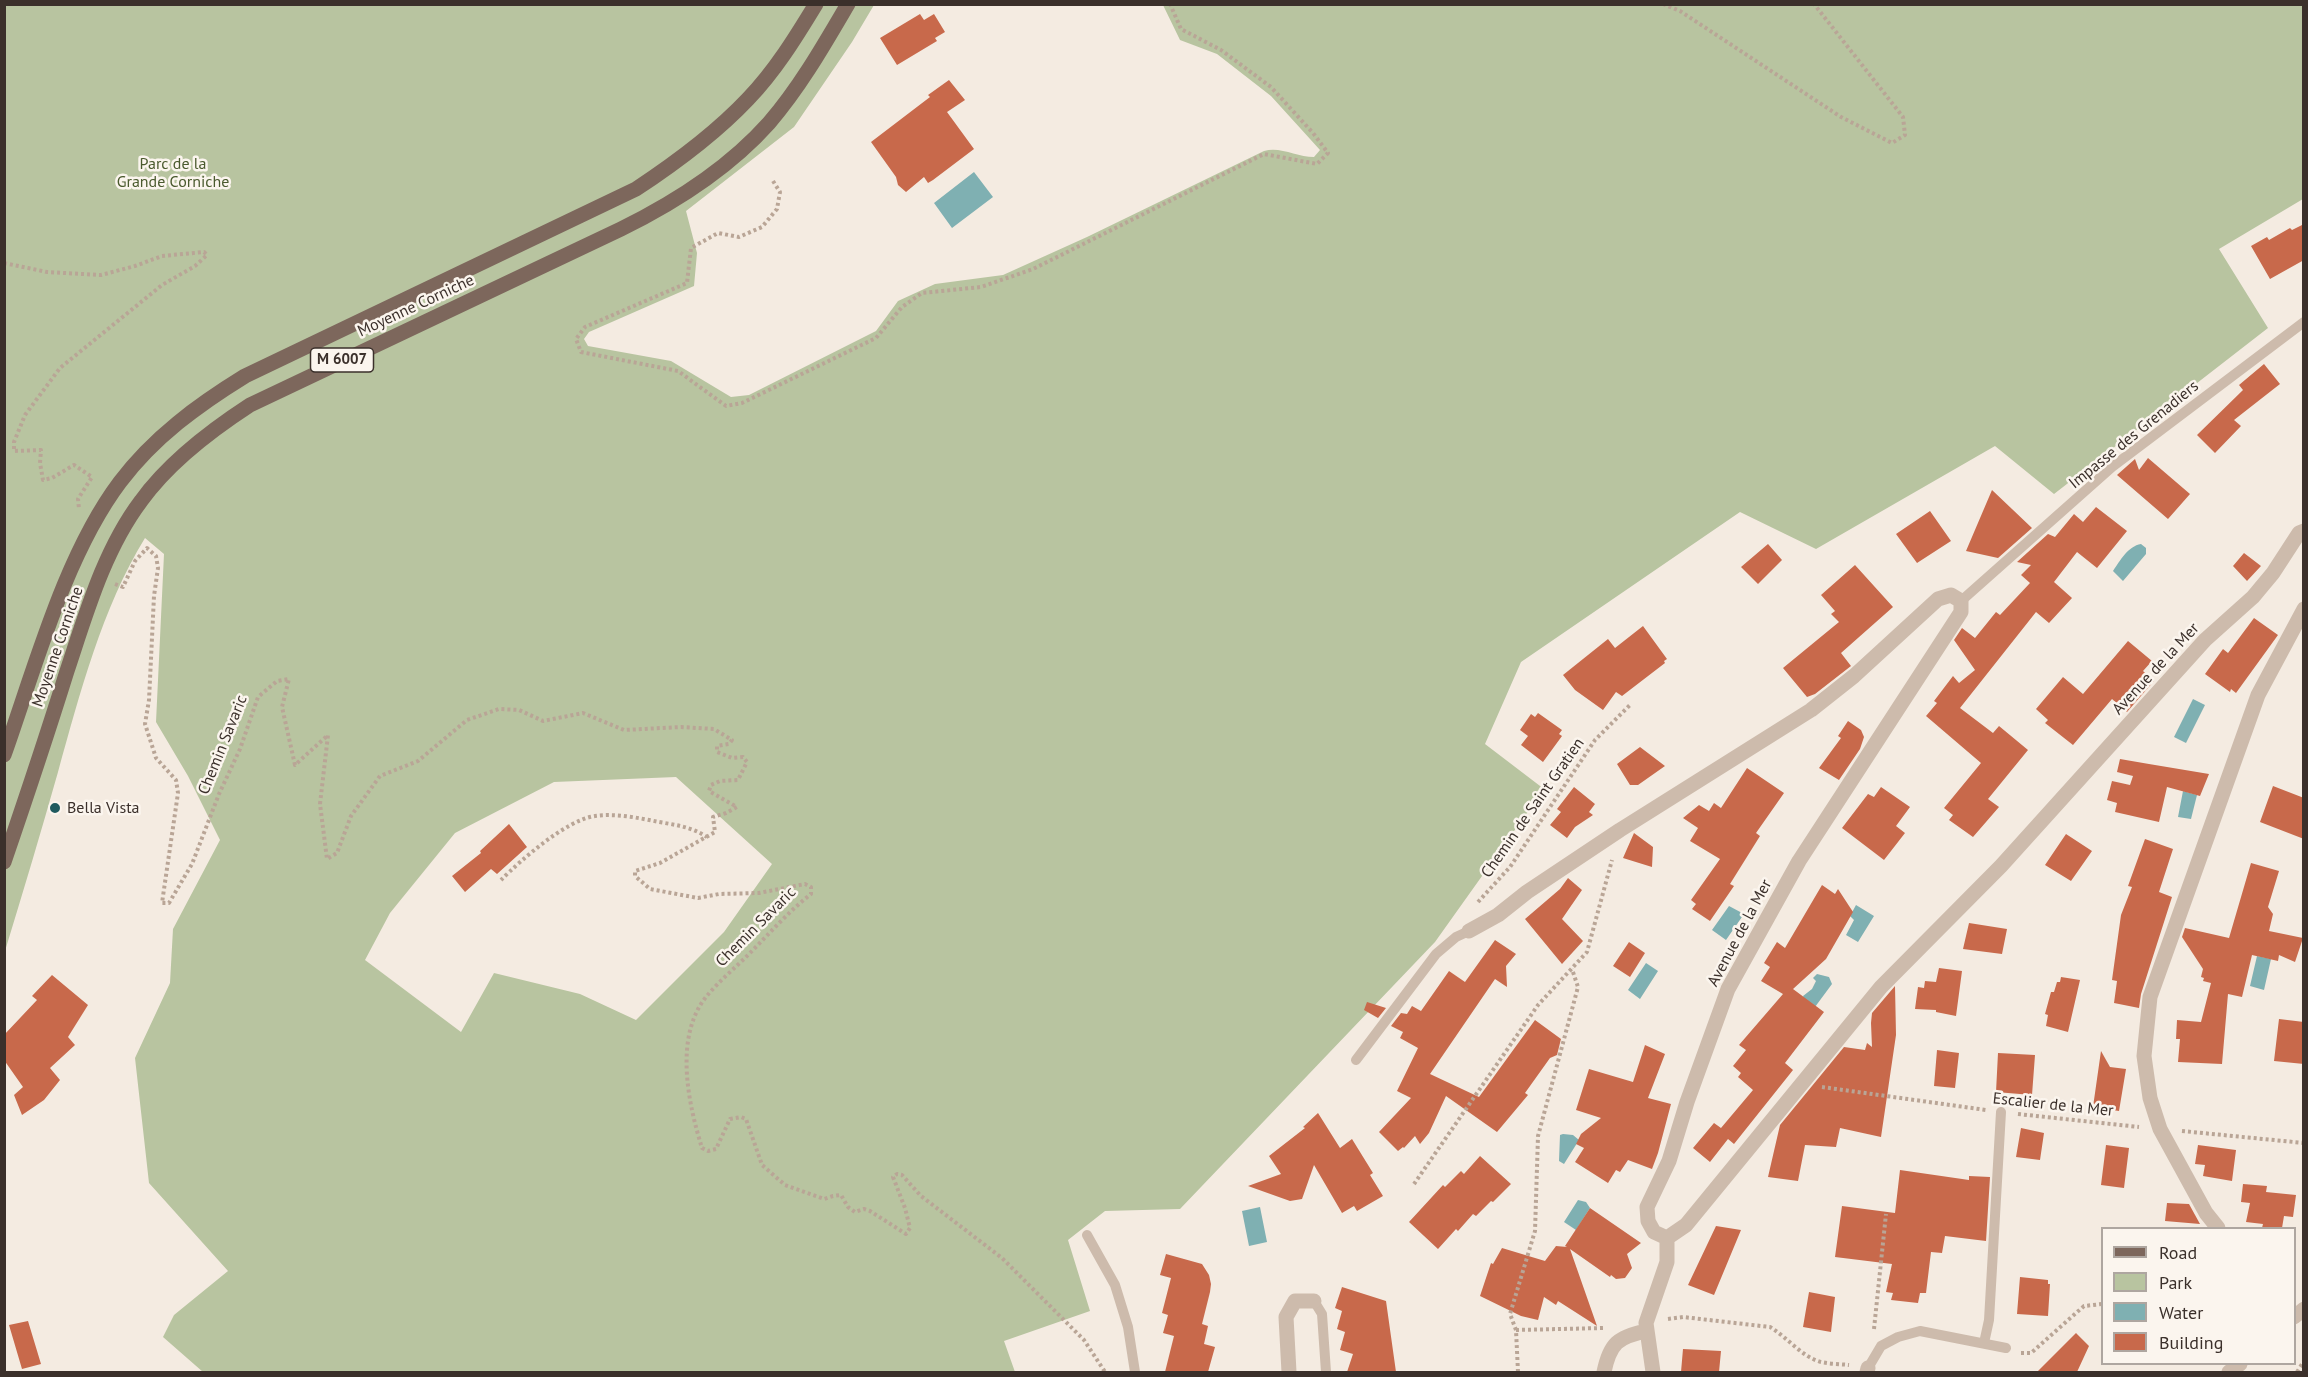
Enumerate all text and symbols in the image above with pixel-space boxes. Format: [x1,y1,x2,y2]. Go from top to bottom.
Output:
park label: Parc de la Grande Corniche [117,154,229,192]
street label: Moyenne Corniche [355,271,477,341]
road number: M 6007 [310,348,374,372]
street label: Impasse des Grenadiers [2065,377,2203,493]
street label: Moyenne Corniche [28,584,88,710]
street label: Avenue de la Mer [2109,619,2203,719]
street label: Chemin Savaric [194,693,252,797]
street label: Chemin de Saint Gratien [1477,734,1589,882]
place label: Bella Vista [67,798,139,818]
marker: Bella Vista [48,801,62,815]
street label: Avenue de la Mer [1704,876,1776,990]
street label: Chemin Savaric [712,883,800,971]
street label: Escalier de la Mer [1992,1089,2114,1121]
legend [2101,1227,2296,1365]
text: Road [2159,1241,2197,1264]
text: Park [2159,1271,2192,1294]
text: Water [2159,1301,2203,1324]
text: Building [2159,1331,2223,1354]

